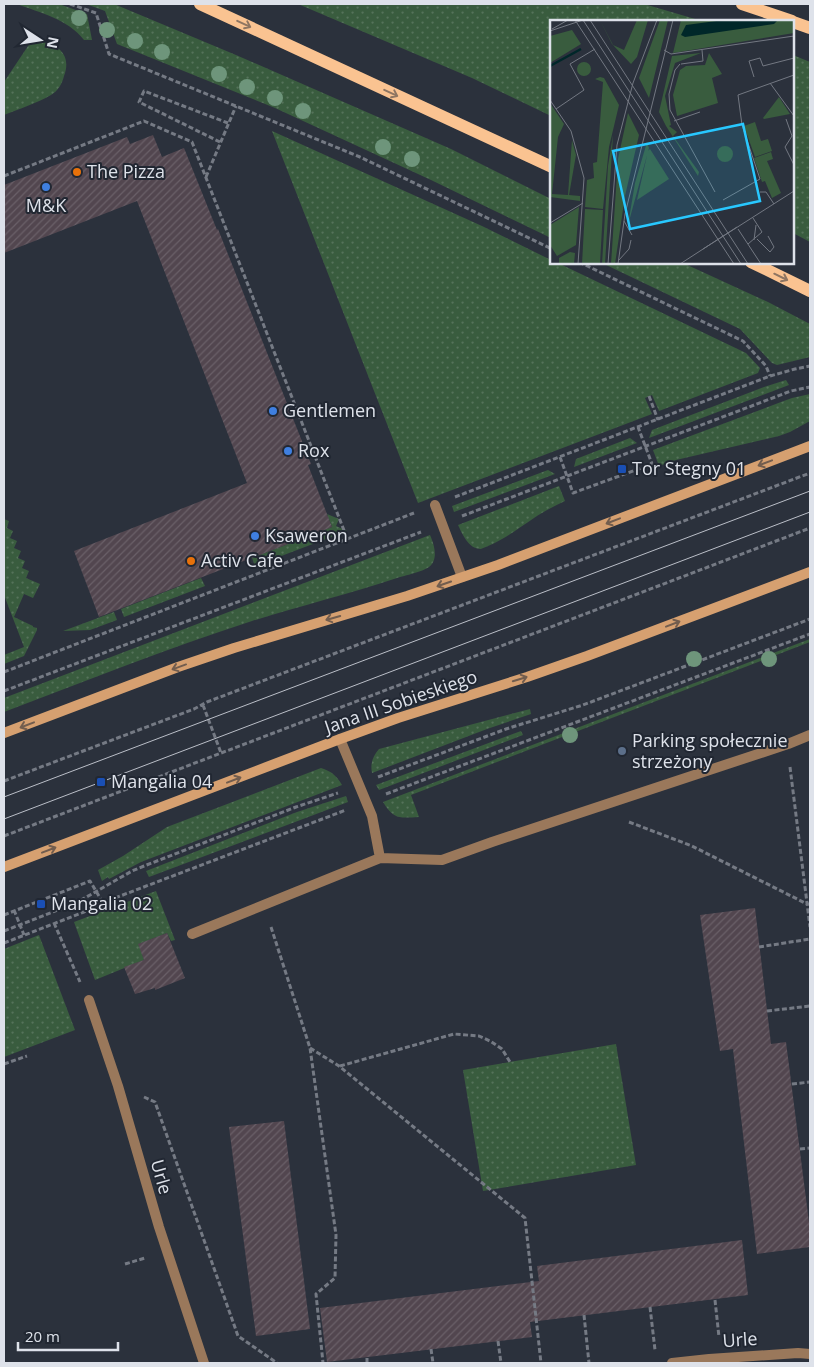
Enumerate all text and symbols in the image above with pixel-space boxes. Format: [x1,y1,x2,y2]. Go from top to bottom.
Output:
north arrow [15,15,65,65]
one-way arrow [236,20,251,30]
inset map [550,20,794,264]
text: N [43,35,64,50]
one-way arrow [383,88,398,98]
place label: The Pizza [87,159,165,183]
marker: The Pizza [71,166,83,178]
marker: M&K [40,181,52,193]
place label: M&K [26,193,67,217]
one-way arrow [773,272,788,282]
place label: Gentlemen [283,398,376,422]
marker: Gentlemen [267,405,279,417]
place label: Rox [298,438,330,462]
marker: Rox [282,445,294,457]
place label: Tor Stegny 01 [632,456,746,480]
one-way arrow [757,459,773,468]
marker: Tor Stegny 01 [616,463,628,475]
one-way arrow [606,517,621,526]
place label: Ksaweron [265,523,348,547]
marker: Ksaweron [249,530,261,542]
place label: Activ Cafe [201,548,283,572]
marker: Activ Cafe [185,555,197,567]
one-way arrow [436,579,452,589]
one-way arrow [326,613,342,623]
one-way arrow [665,619,680,628]
one-way arrow [171,663,187,672]
street label: Jana III Sobieskiego [319,664,480,739]
one-way arrow [512,674,527,683]
one-way arrow [19,721,35,730]
place label: Parking społecznie strzeżony [632,728,788,773]
marker: Parking społecznie strzeżony [616,745,628,757]
place label: Mangalia 04 [111,769,212,793]
one-way arrow [226,774,241,784]
marker: Mangalia 04 [95,776,107,788]
one-way arrow [41,845,56,854]
place label: Mangalia 02 [51,891,152,915]
marker: Mangalia 02 [35,898,47,910]
street label: Urle [146,1157,178,1197]
scale bar [18,1320,118,1352]
text: 20 m [25,1326,60,1346]
street label: Urle [722,1326,758,1352]

